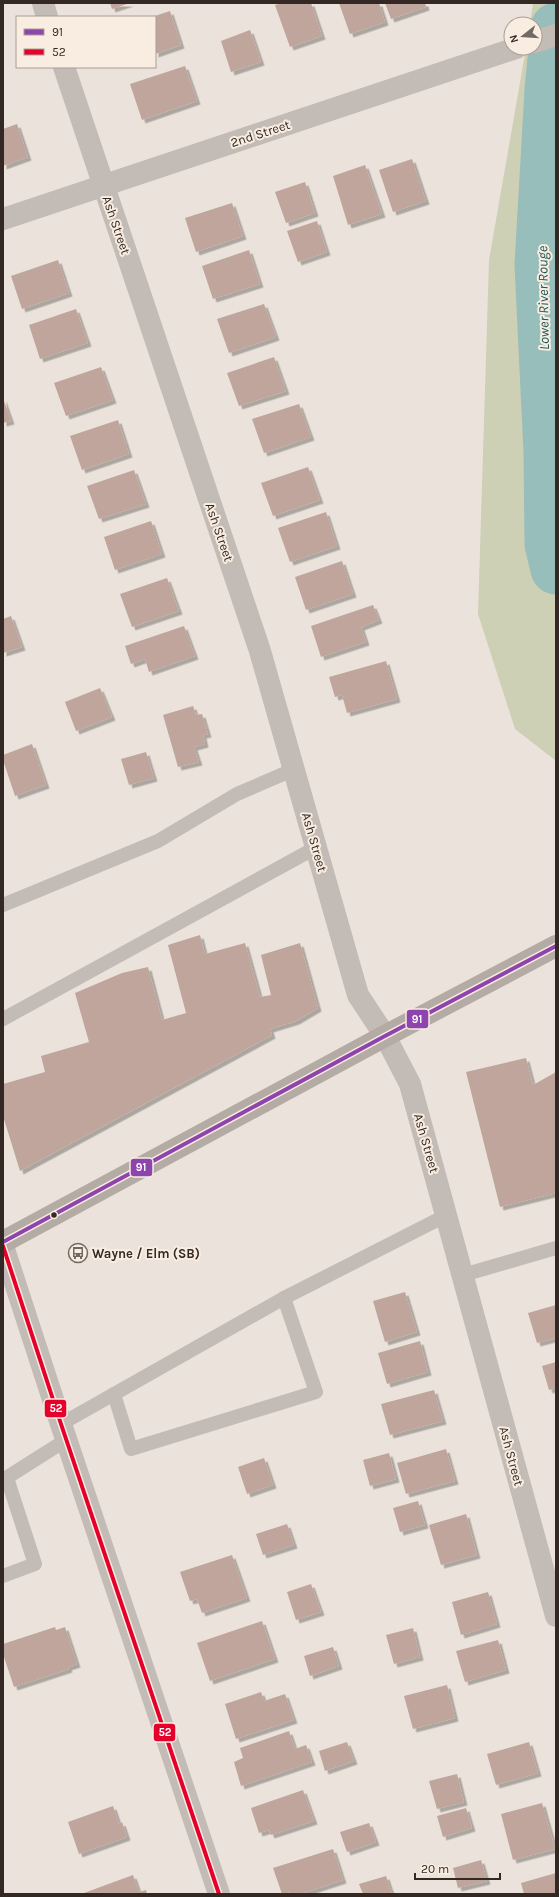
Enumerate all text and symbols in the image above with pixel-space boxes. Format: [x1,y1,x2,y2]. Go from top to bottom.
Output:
legend [16,16,156,68]
north arrow [503,16,543,56]
text: 91 [52,25,63,39]
text: N [507,33,521,44]
text: 52 [52,45,66,59]
street label: 2nd Street [228,117,292,150]
street label: Ash Street [100,194,134,257]
water label: Lower River Rouge [534,245,553,350]
street label: Ash Street [203,501,237,564]
street label: Ash Street [299,811,330,874]
line badge: 91 [406,1009,429,1029]
text: 91 [412,1013,422,1026]
street label: Ash Street [411,1112,442,1175]
line badge: 91 [130,1158,153,1177]
text: 91 [136,1161,146,1174]
unlabelled marker [49,1210,59,1220]
bus stop icon: Wayne / Elm (SB) [67,1242,89,1264]
place label: Wayne / Elm (SB) [92,1246,200,1261]
line badge: 52 [44,1399,67,1418]
text: 52 [49,1402,63,1415]
street label: Ash Street [496,1425,527,1488]
line badge: 52 [153,1723,176,1742]
text: 52 [158,1726,172,1739]
scale bar [415,1855,500,1881]
text: 20 m [421,1862,449,1876]

